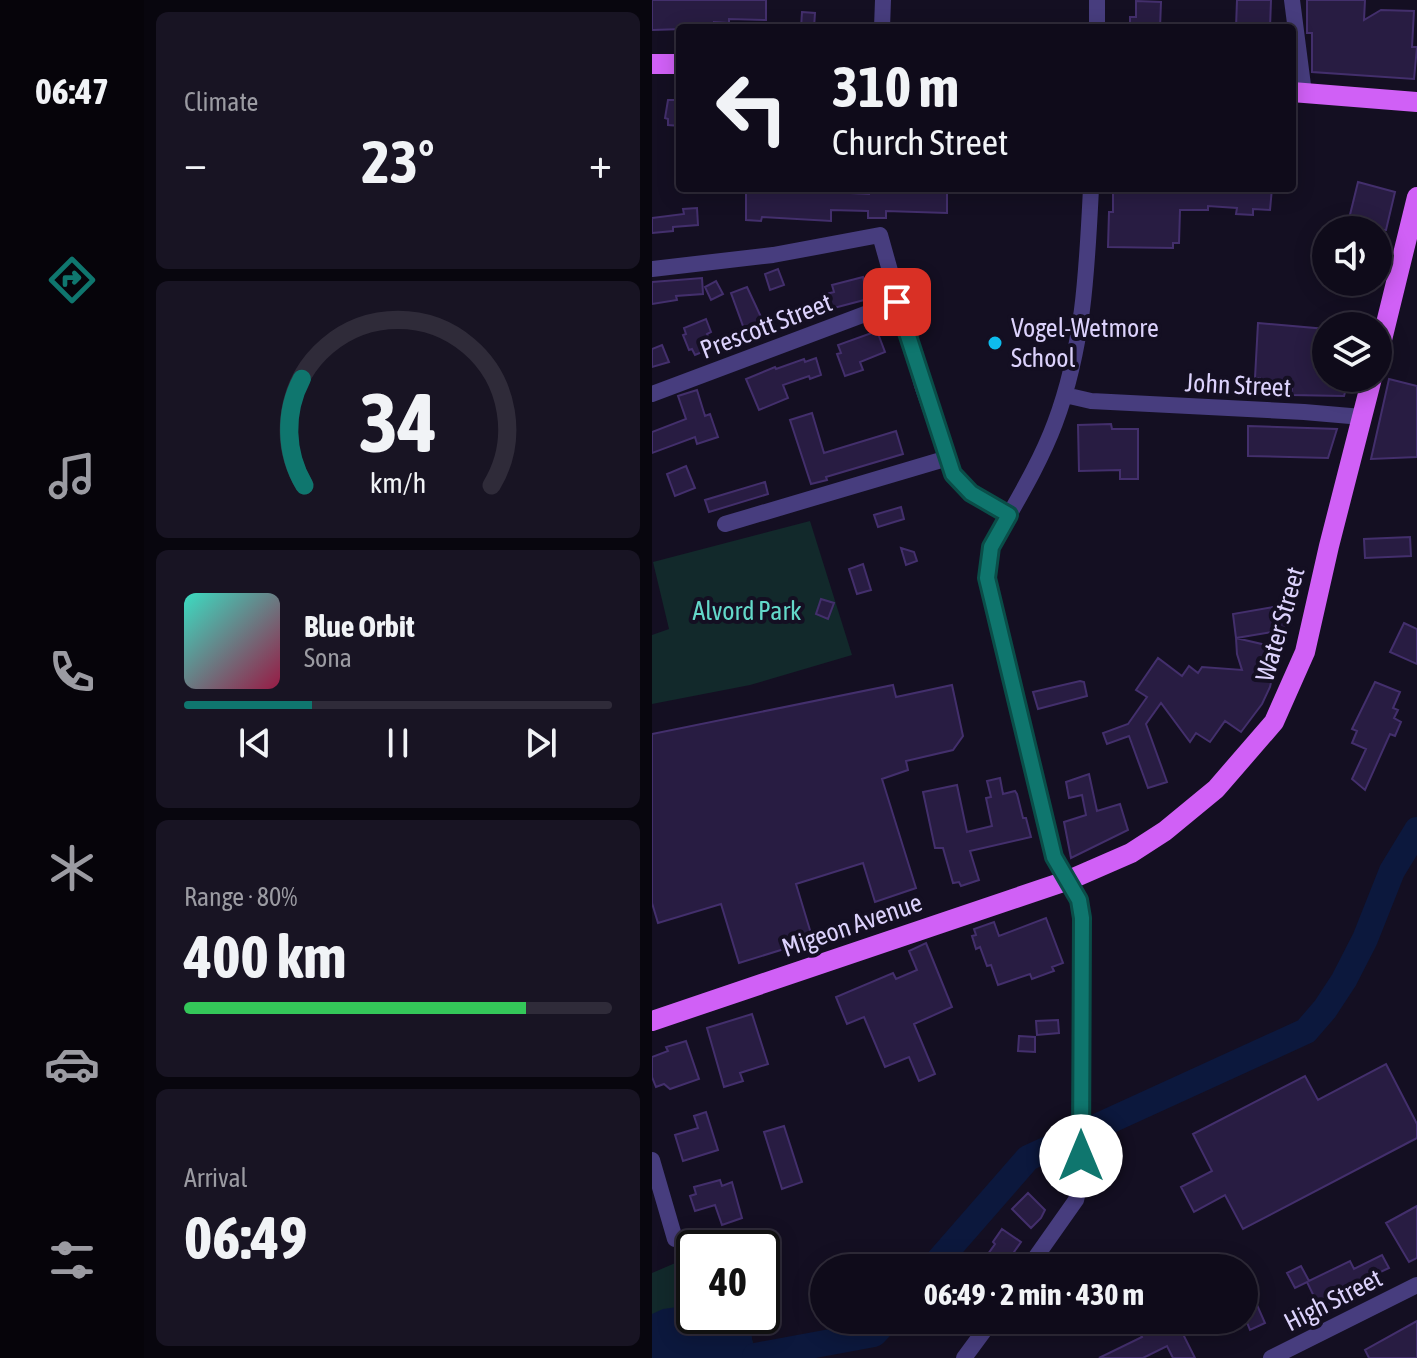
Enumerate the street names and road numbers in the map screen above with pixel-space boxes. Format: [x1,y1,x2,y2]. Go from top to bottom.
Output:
street label: Prescott Street [696,287,836,365]
street label: John Street [1184,367,1292,403]
street label: Water Street [1249,563,1311,685]
street label: Migeon Avenue [778,887,926,963]
street label: High Street [1279,1263,1387,1337]

